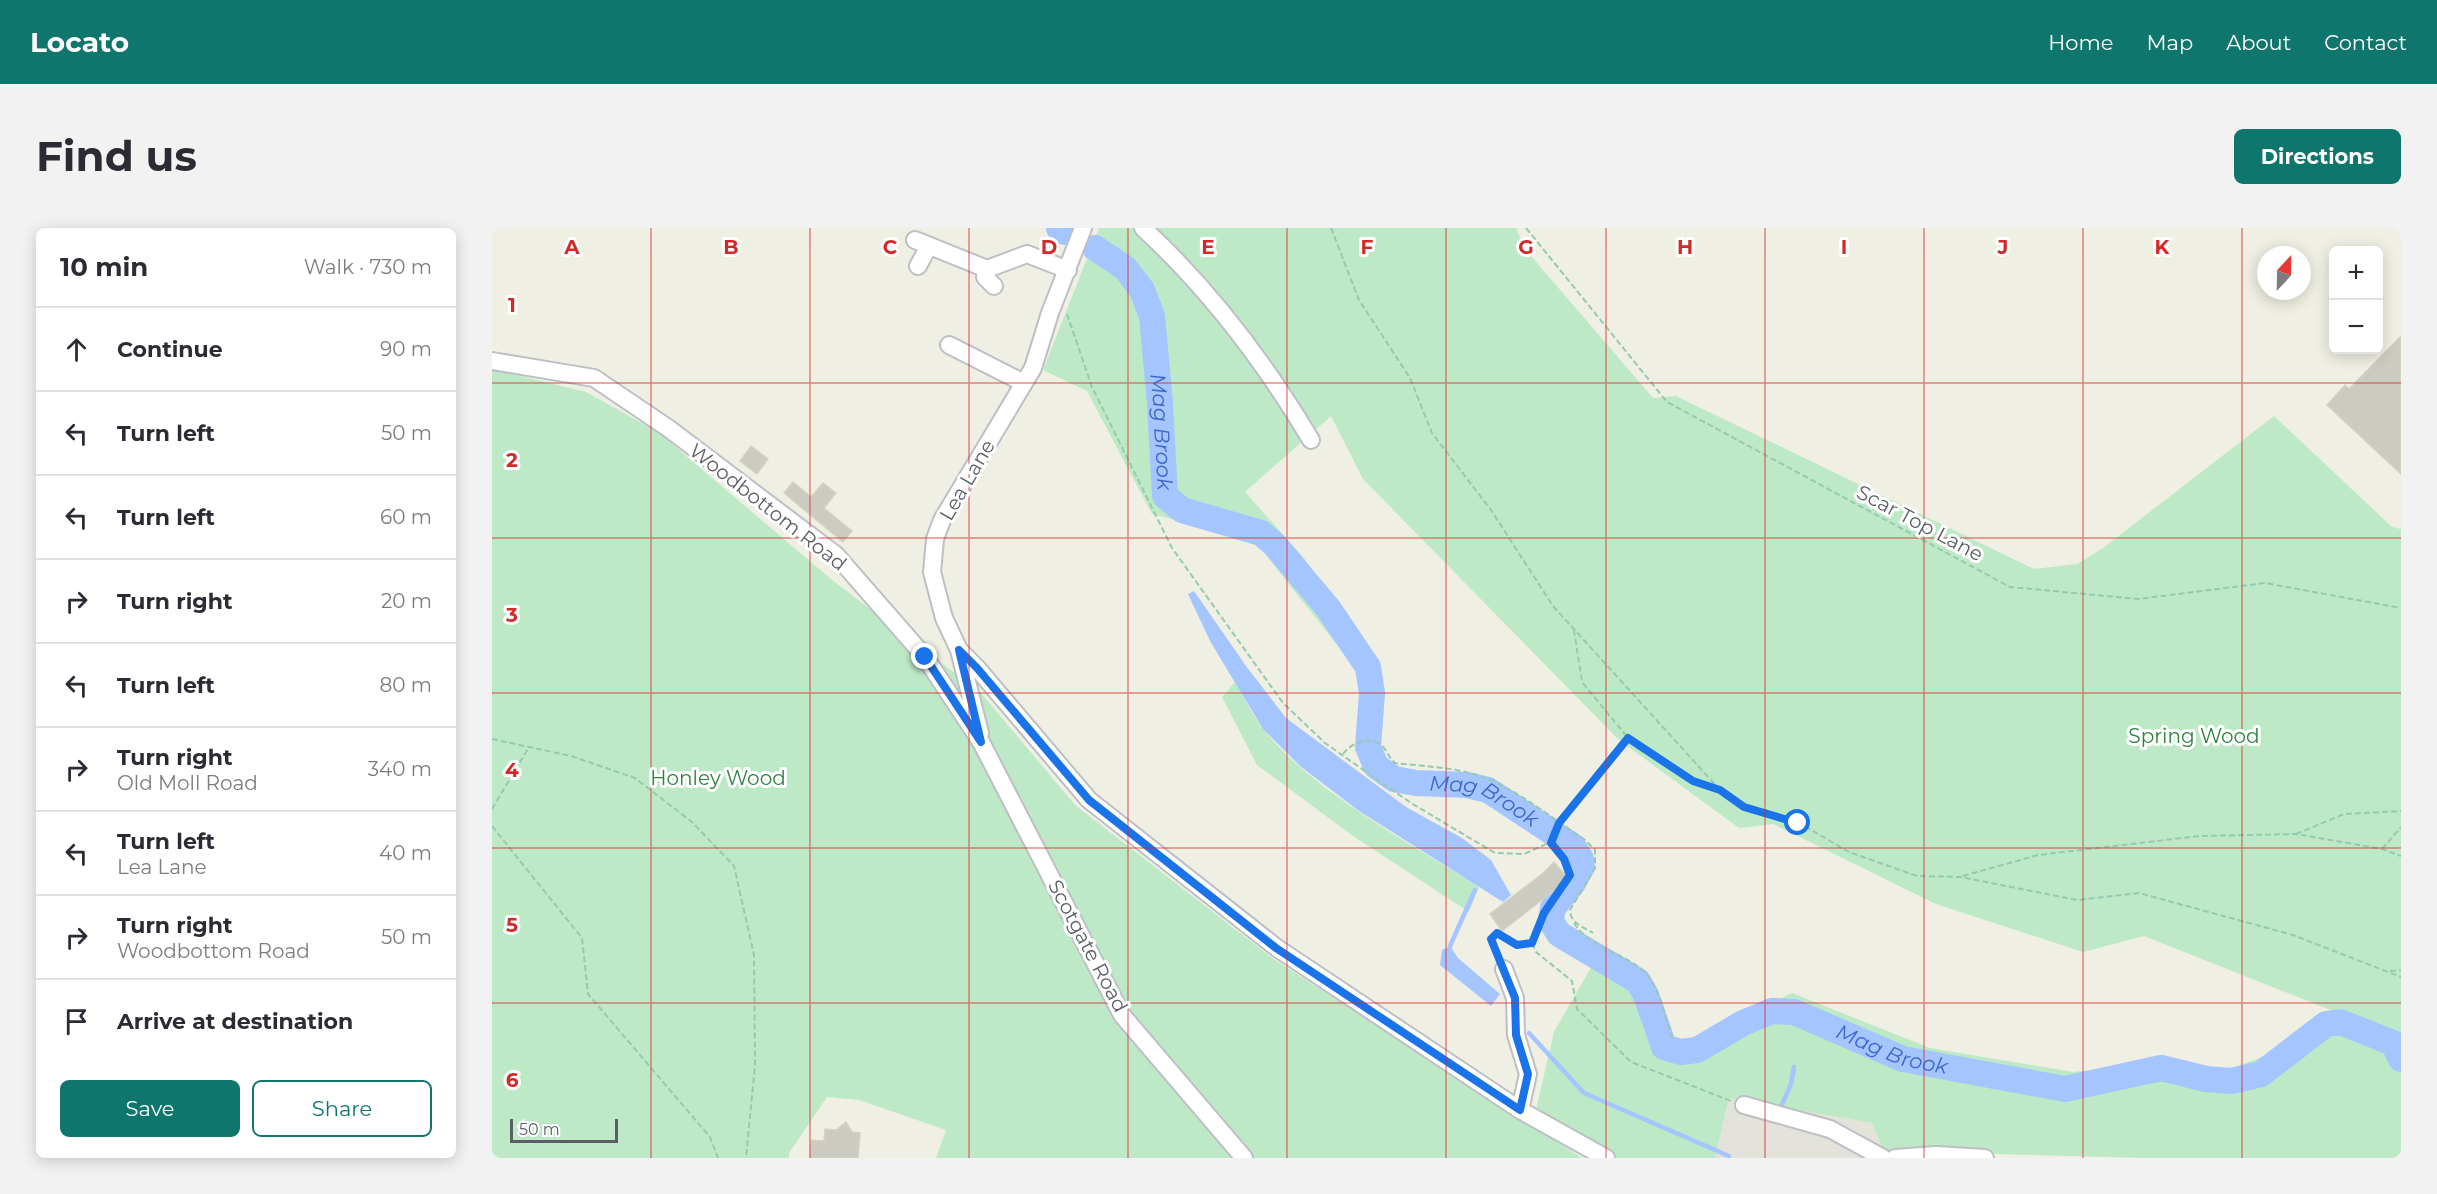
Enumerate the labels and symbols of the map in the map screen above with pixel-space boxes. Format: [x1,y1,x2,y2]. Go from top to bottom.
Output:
text: A [563,235,580,259]
text: B [723,235,739,259]
text: C [883,235,898,259]
text: D [1041,235,1057,259]
text: E [1201,235,1215,259]
text: F [1361,235,1374,259]
text: G [1518,235,1534,259]
text: H [1677,235,1693,259]
text: I [1841,235,1847,259]
text: J [1997,235,2008,259]
text: K [2155,235,2171,259]
north arrow [2257,246,2311,300]
text: 1 [508,293,516,317]
water label: Mag Brook [1145,372,1178,492]
street label: Lea Lane [934,435,1000,525]
street label: Woodbottom Road [685,438,851,576]
text: 2 [506,448,518,472]
street label: Scar Top Lane [1853,480,1987,566]
text: 3 [505,603,518,627]
route end [911,643,937,669]
park label: Spring Wood [2128,724,2260,748]
text: 4 [505,758,519,782]
park label: Honley Wood [650,766,786,790]
water label: Mag Brook [1429,771,1545,833]
route start [1784,809,1810,835]
street label: Scotgate Road [1043,876,1133,1016]
text: 5 [506,913,518,937]
water label: Mag Brook [1832,1019,1952,1079]
text: 6 [506,1068,519,1092]
scale bar [510,1116,618,1144]

